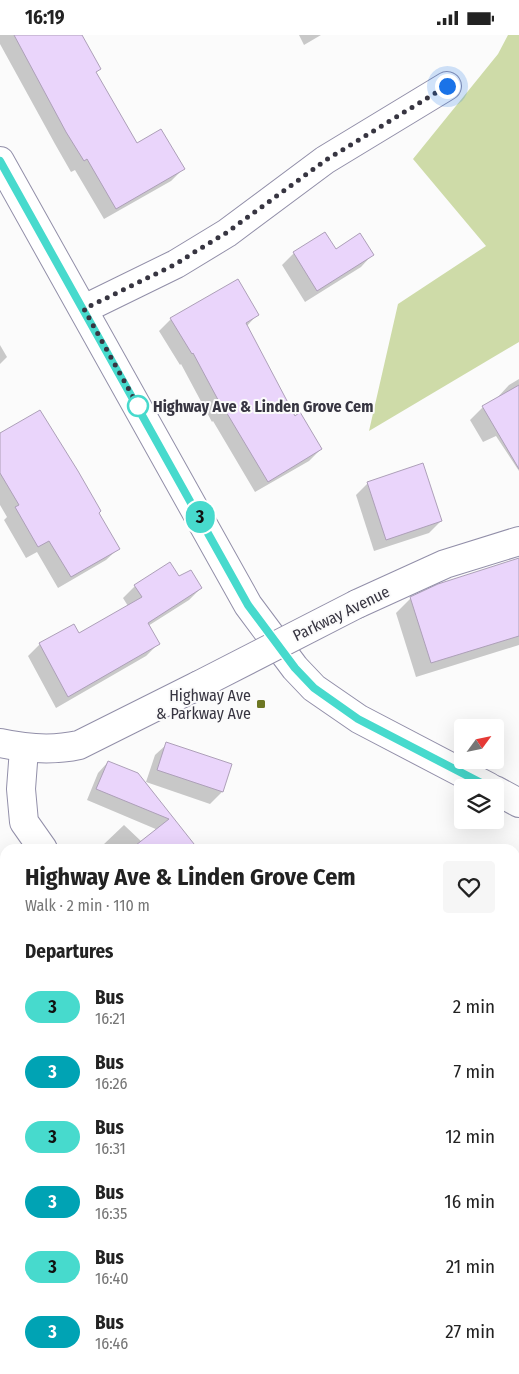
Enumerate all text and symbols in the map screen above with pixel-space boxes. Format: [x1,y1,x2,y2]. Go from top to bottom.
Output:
text: 16:19 [25,6,65,29]
your location [435,74,460,99]
marker: Highway Ave & Linden Grove Cem [127,395,149,417]
place label: Highway Ave & Linden Grove Cem [153,397,373,416]
line badge: 3 [184,501,216,533]
text: 3 [196,506,204,528]
street label: Parkway Avenue [290,582,393,645]
place label: Highway Ave & Parkway Ave [156,686,251,723]
marker: Highway Ave & Parkway Ave [255,698,267,710]
north arrow [454,719,504,769]
map controls [454,719,504,829]
button: layers [454,779,504,829]
button: heart [443,861,495,913]
text: Highway Ave & Linden Grove Cem [25,863,356,891]
text: Walk · 2 min · 110 m [25,896,150,915]
text: Departures [25,940,113,963]
text: Bus [95,986,124,1009]
text: 2 min [453,995,495,1018]
text: 3 [48,996,57,1018]
text: 16:21 [95,1009,126,1028]
text: Bus [95,1051,124,1074]
text: 7 min [453,1060,495,1083]
text: 3 [48,1061,57,1083]
text: 16:26 [95,1074,128,1093]
text: Bus [95,1116,124,1139]
text: 12 min [445,1125,495,1148]
text: 3 [48,1126,57,1148]
text: 16:31 [95,1139,126,1158]
text: Bus [95,1181,124,1204]
text: 16 min [444,1190,495,1213]
text: 3 [48,1191,57,1213]
text: 16:35 [95,1204,127,1223]
text: Bus [95,1246,124,1269]
text: 21 min [446,1255,495,1278]
text: 3 [48,1256,57,1278]
text: 16:40 [95,1269,129,1288]
text: Bus [95,1311,124,1334]
text: 27 min [445,1320,495,1343]
text: 3 [48,1321,57,1343]
text: 16:46 [95,1334,128,1353]

